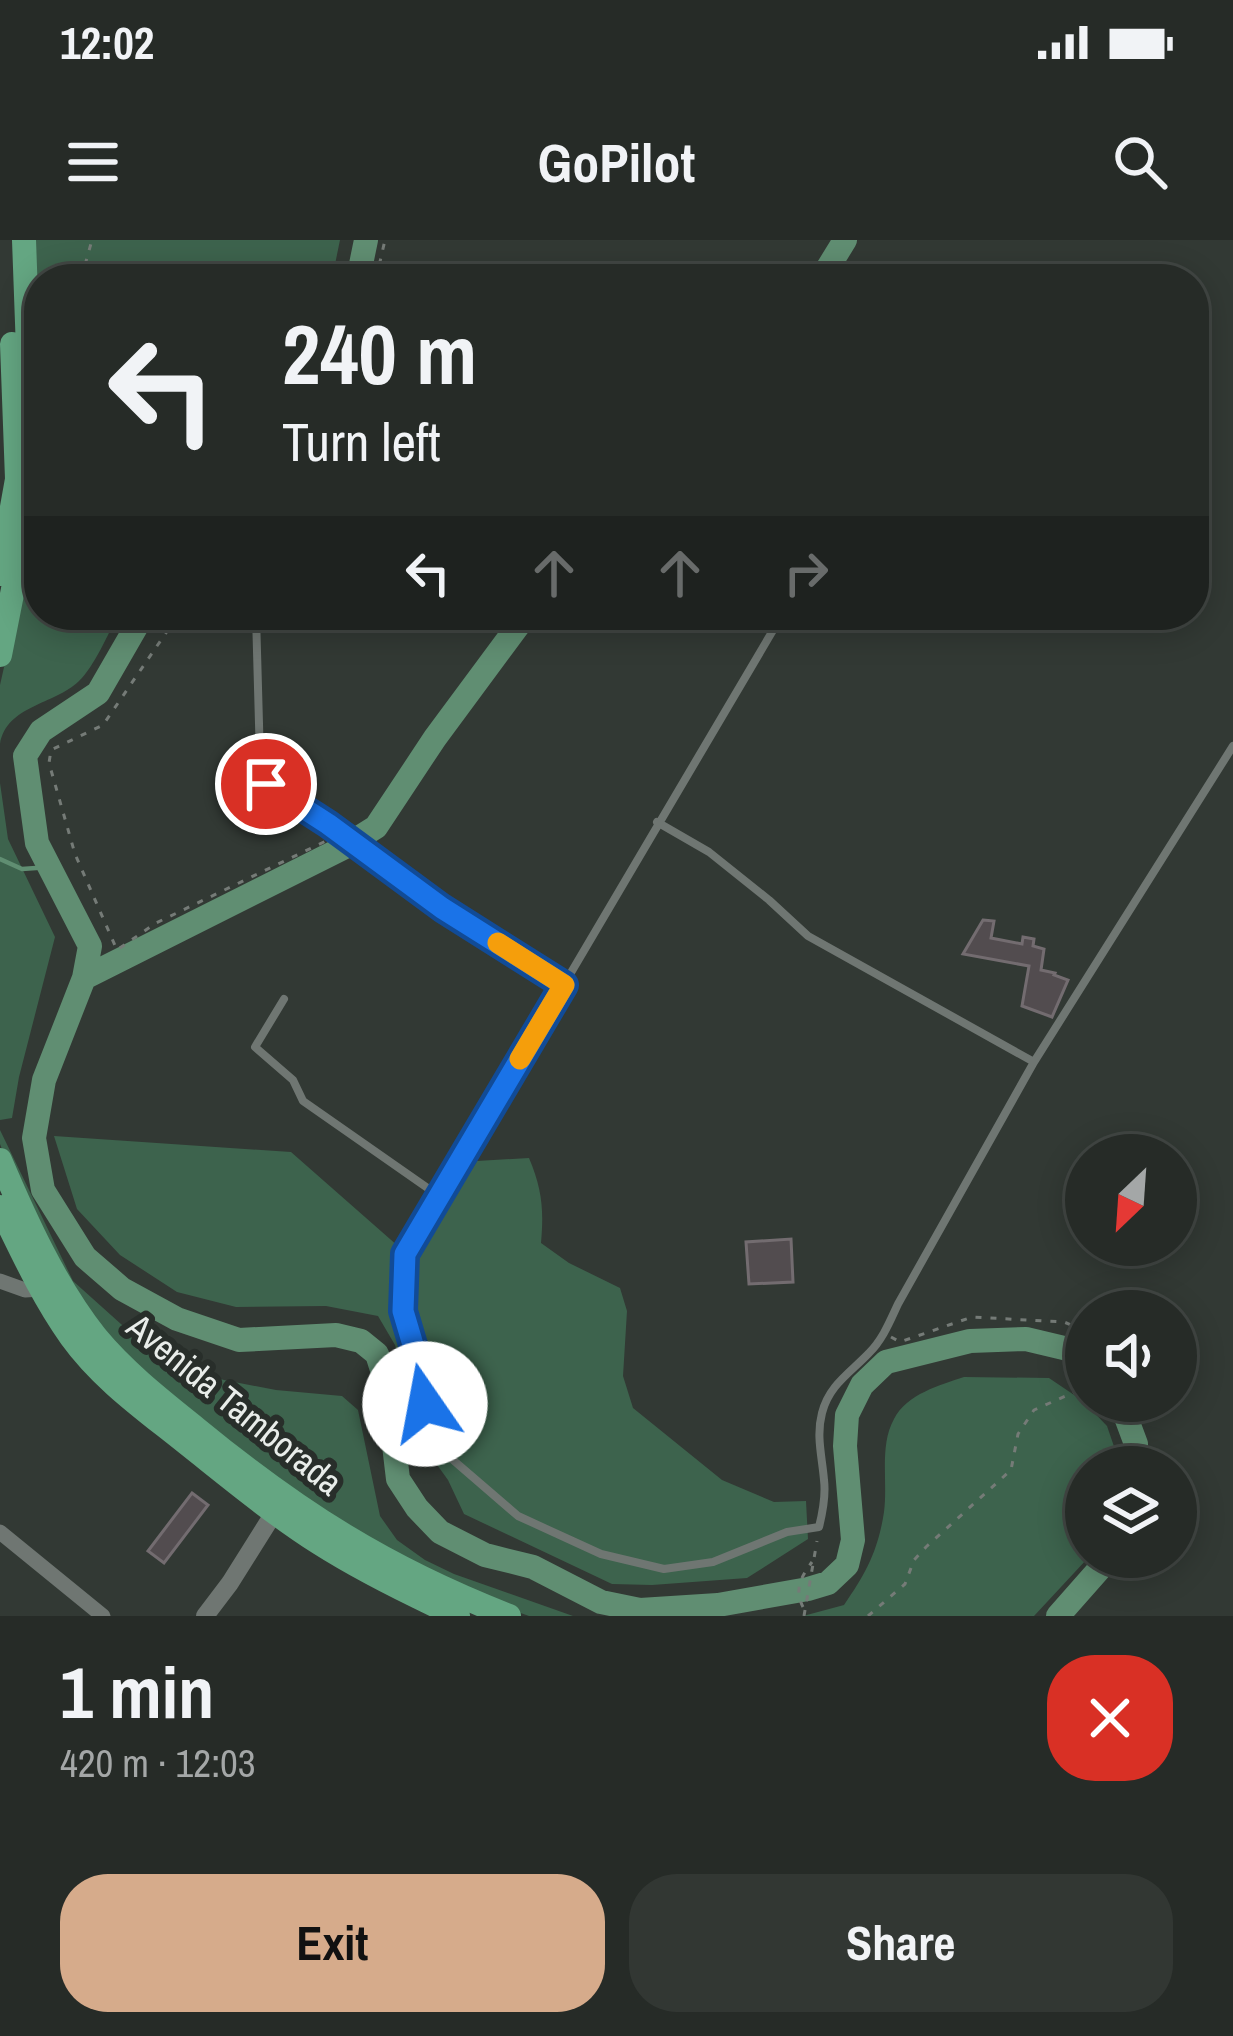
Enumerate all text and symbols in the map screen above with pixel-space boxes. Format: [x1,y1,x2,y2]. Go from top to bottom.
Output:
text: 12:02 [60,12,154,73]
text: GoPilot [538,126,695,199]
icon: menu [60,129,126,195]
icon: search [1107,129,1173,195]
text: 240 m [282,297,477,410]
icon: left [84,312,240,468]
text: Turn left [282,405,441,478]
icon: left [395,540,461,606]
icon: ahead [521,540,587,606]
icon: ahead [647,540,713,606]
icon: right [773,540,839,606]
pin [215,733,317,835]
icon: arrive [233,751,299,817]
north arrow [1065,1134,1197,1266]
map controls [1065,1134,1197,1578]
button: sound [1065,1290,1197,1422]
street label: Avenida Tamborada [117,1302,353,1506]
position arrow [362,1341,488,1467]
button: layers [1065,1446,1197,1578]
text: 1 min [60,1643,214,1740]
button: close [1047,1655,1173,1781]
text: 420 m · 12:03 [60,1737,256,1789]
button: Exit [60,1874,605,2012]
button: Share [629,1874,1173,2012]

